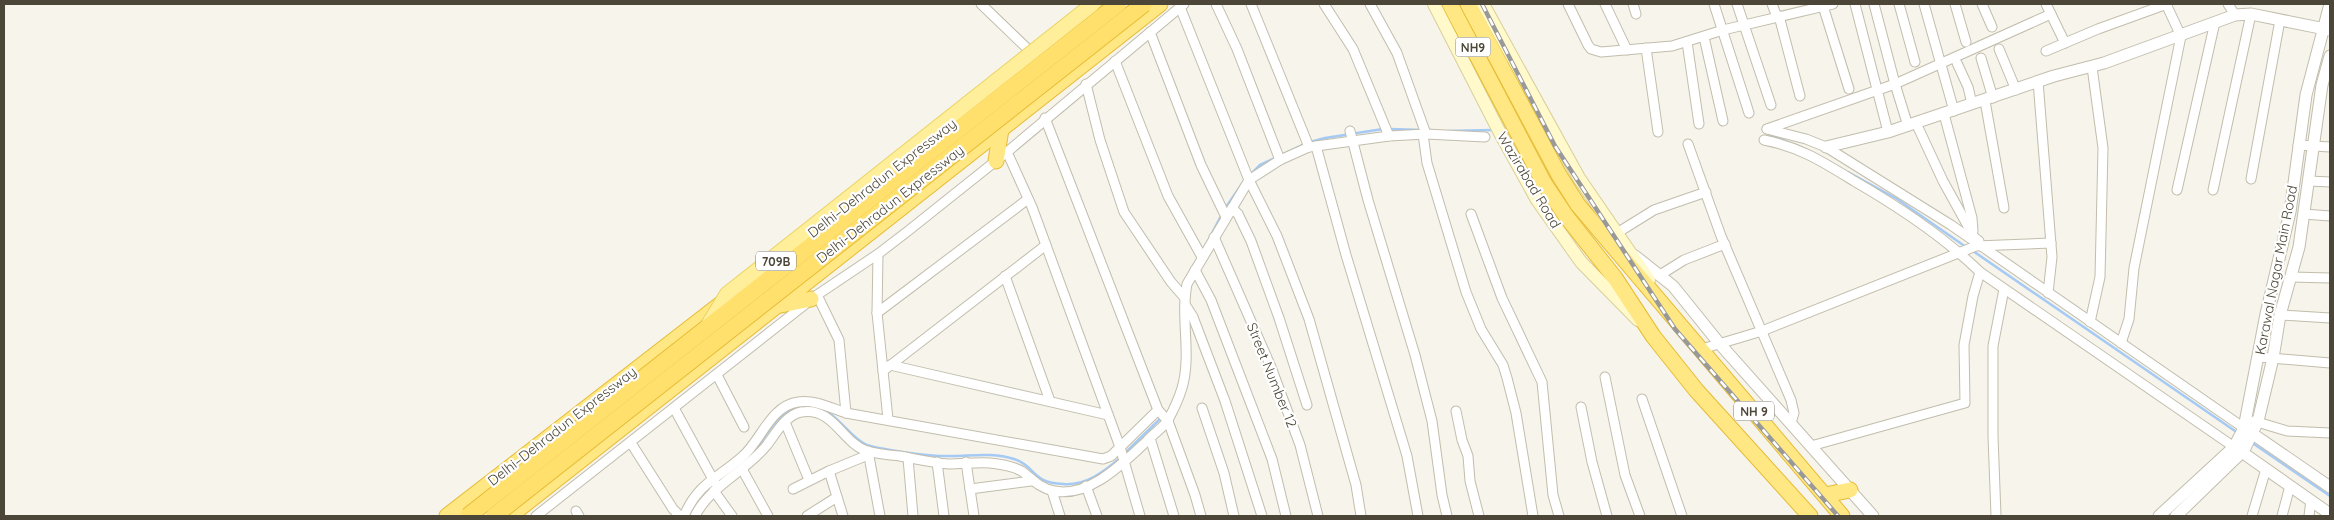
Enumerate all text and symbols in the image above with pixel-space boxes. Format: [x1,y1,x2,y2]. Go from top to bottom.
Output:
road number: NH9 [1456,38,1490,56]
street label: Delhi–Dehradun Expressway [804,114,960,242]
street label: Wazirabad Road [1493,129,1565,231]
street label: Delhi-Dehradun Expressway [813,141,967,267]
street label: Karawal Nagar Main Road [2251,184,2301,356]
road number: 709B [756,252,796,270]
street label: Street Number 12 [1243,320,1301,430]
street label: Delhi–Dehradun Expressway [484,362,640,490]
road number: NH 9 [1734,402,1774,421]

